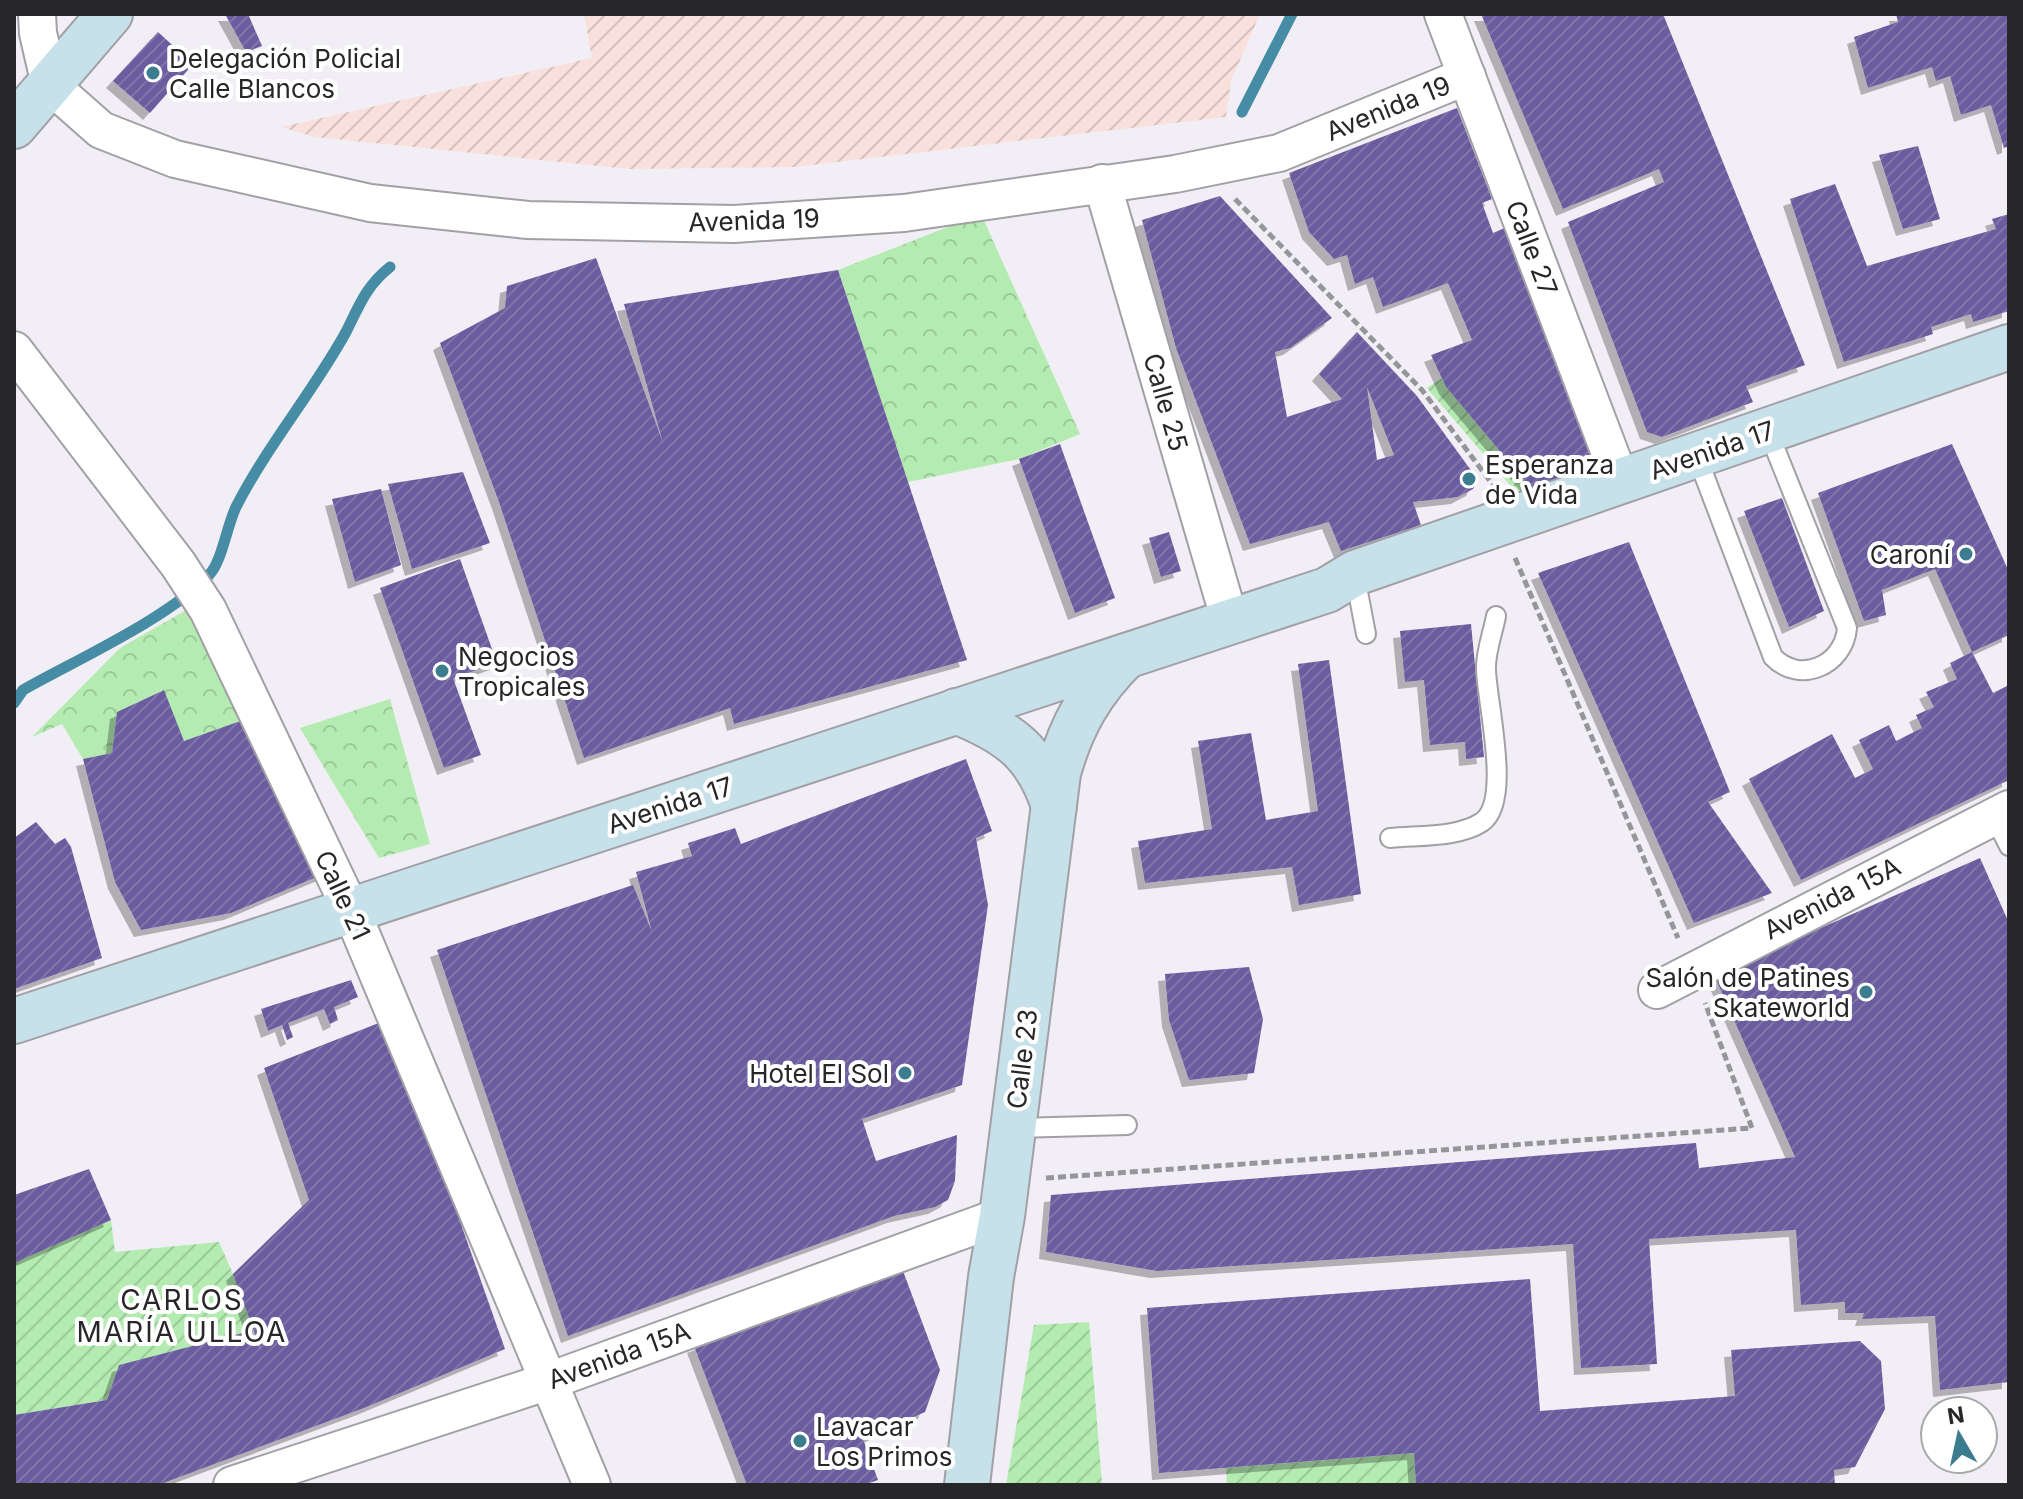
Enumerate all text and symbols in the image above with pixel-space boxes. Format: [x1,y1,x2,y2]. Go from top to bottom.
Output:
place label: Delegación Policial Calle Blancos [169,43,401,104]
marker: Delegación Policial Calle Blancos [144,64,162,82]
street label: Avenida 19 [1321,69,1455,147]
street label: Calle 27 [1500,196,1564,300]
street label: Avenida 19 [688,202,820,238]
street label: Calle 25 [1137,350,1195,454]
street label: Avenida 17 [1645,414,1779,486]
place label: Esperanza de Vida [1485,449,1614,510]
marker: Esperanza de Vida [1460,470,1478,488]
place label: Caroní [1870,539,1951,570]
marker: Caroní [1957,545,1975,563]
place label: Negocios Tropicales [458,641,585,702]
marker: Negocios Tropicales [433,662,451,680]
street label: Avenida 17 [603,770,737,840]
street label: Calle 21 [309,845,377,945]
street label: Avenida 15A [1758,850,1906,946]
place label: Salón de Patines Skateworld [1646,962,1850,1023]
marker: Salón de Patines Skateworld [1857,983,1875,1001]
street label: Calle 23 [1000,1007,1044,1111]
place label: Hotel El Sol [749,1058,889,1089]
marker: Hotel El Sol [896,1064,914,1082]
district label: CARLOS MARÍA ULLOA [77,1283,287,1349]
street label: Avenida 15A [544,1315,694,1395]
north arrow [1919,1395,1999,1475]
text: N [1946,1401,1966,1429]
place label: Lavacar Los Primos [816,1411,953,1472]
marker: Lavacar Los Primos [791,1432,809,1450]

